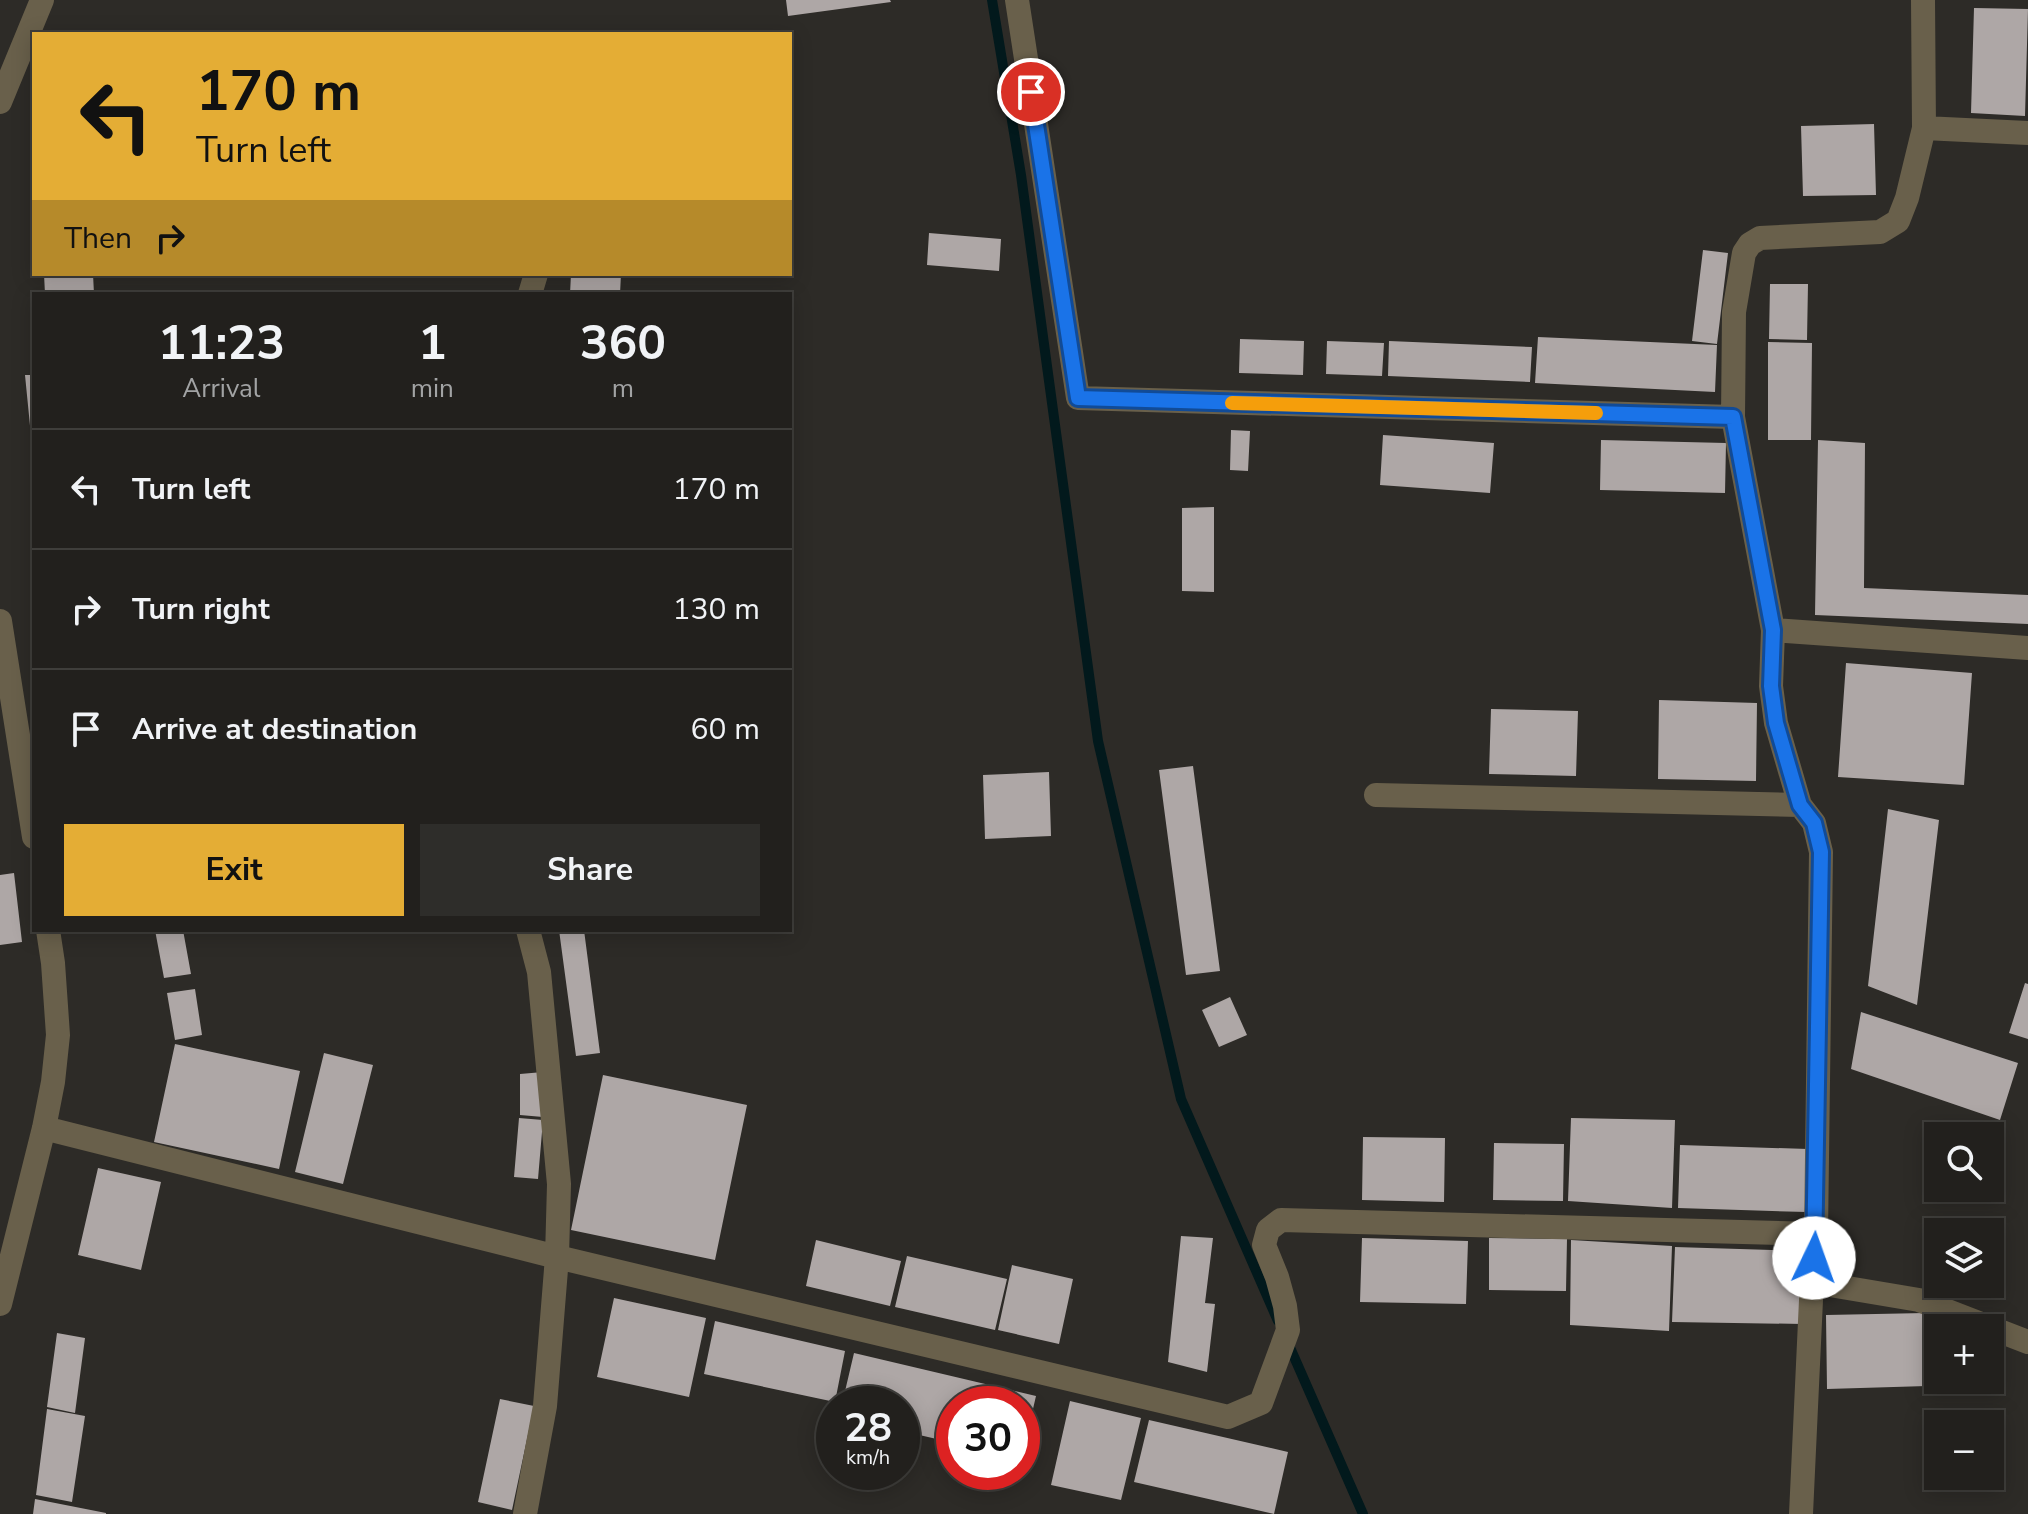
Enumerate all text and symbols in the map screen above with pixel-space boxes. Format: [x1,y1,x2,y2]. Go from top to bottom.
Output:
text: 170 m [196,53,361,130]
pin [997,58,1065,126]
icon: left [64,64,168,168]
icon: arrive [1009,70,1053,114]
text: Turn left [196,126,331,175]
icon: right [148,216,192,260]
text: Then [64,218,132,259]
text: 11:23 [158,310,285,376]
text: 1 [418,310,447,376]
text: 360 [580,310,666,376]
text: Arrival [182,371,261,406]
text: min [411,371,454,406]
text: m [612,371,634,406]
icon: left [64,467,108,511]
text: Turn left [132,469,250,510]
text: 170 m [673,469,760,510]
icon: right [64,587,108,631]
text: Turn right [132,589,270,630]
text: 130 m [673,589,760,630]
icon: arrive [64,707,108,751]
text: Arrive at destination [132,709,417,750]
text: 60 m [691,709,760,750]
button: Exit [64,824,404,916]
button: Share [420,824,760,916]
map controls [1924,1122,2004,1490]
button: search [1924,1122,2004,1202]
position arrow [1772,1216,1856,1300]
button: layers [1924,1218,2004,1298]
button: + [1924,1314,2004,1394]
speed limit sign: 30 [936,1386,1040,1490]
text: 28 [844,1401,892,1455]
button: − [1924,1410,2004,1490]
text: km/h [846,1444,890,1471]

